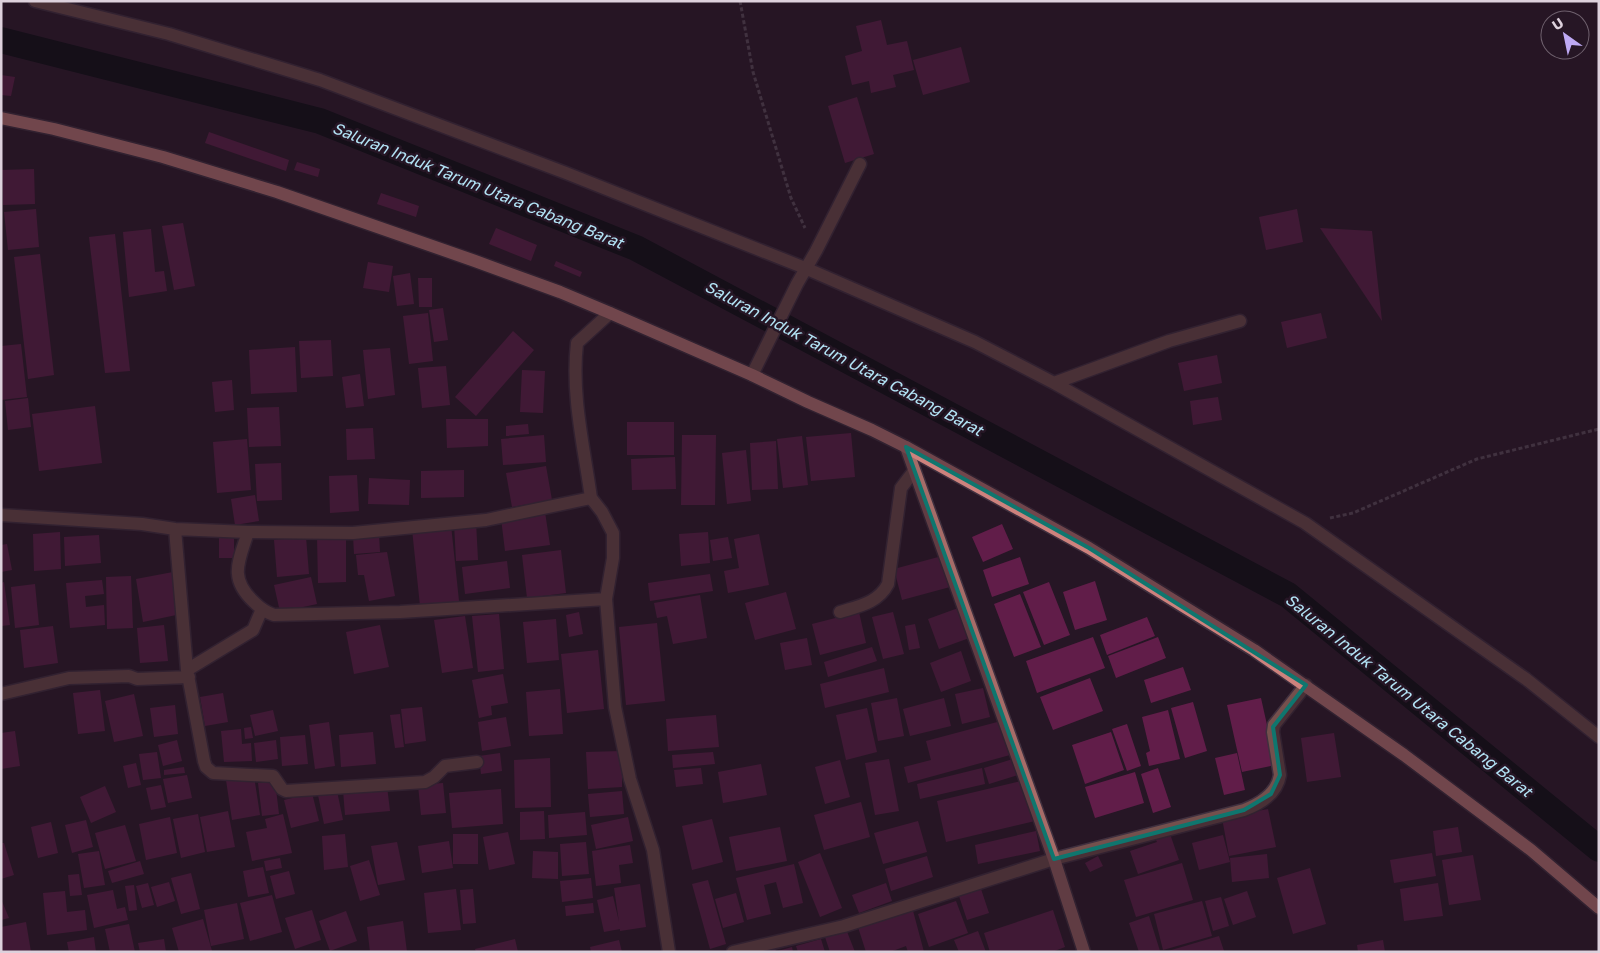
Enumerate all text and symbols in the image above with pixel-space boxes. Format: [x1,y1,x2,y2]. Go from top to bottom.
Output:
north arrow [1540,10,1590,60]
text: U [1549,14,1567,34]
water label: Saluran Induk Tarum Utara Cabang Barat [330,117,628,253]
water label: Saluran Induk Tarum Utara Cabang Barat [702,276,988,441]
water label: Saluran Induk Tarum Utara Cabang Barat [1282,589,1538,802]

